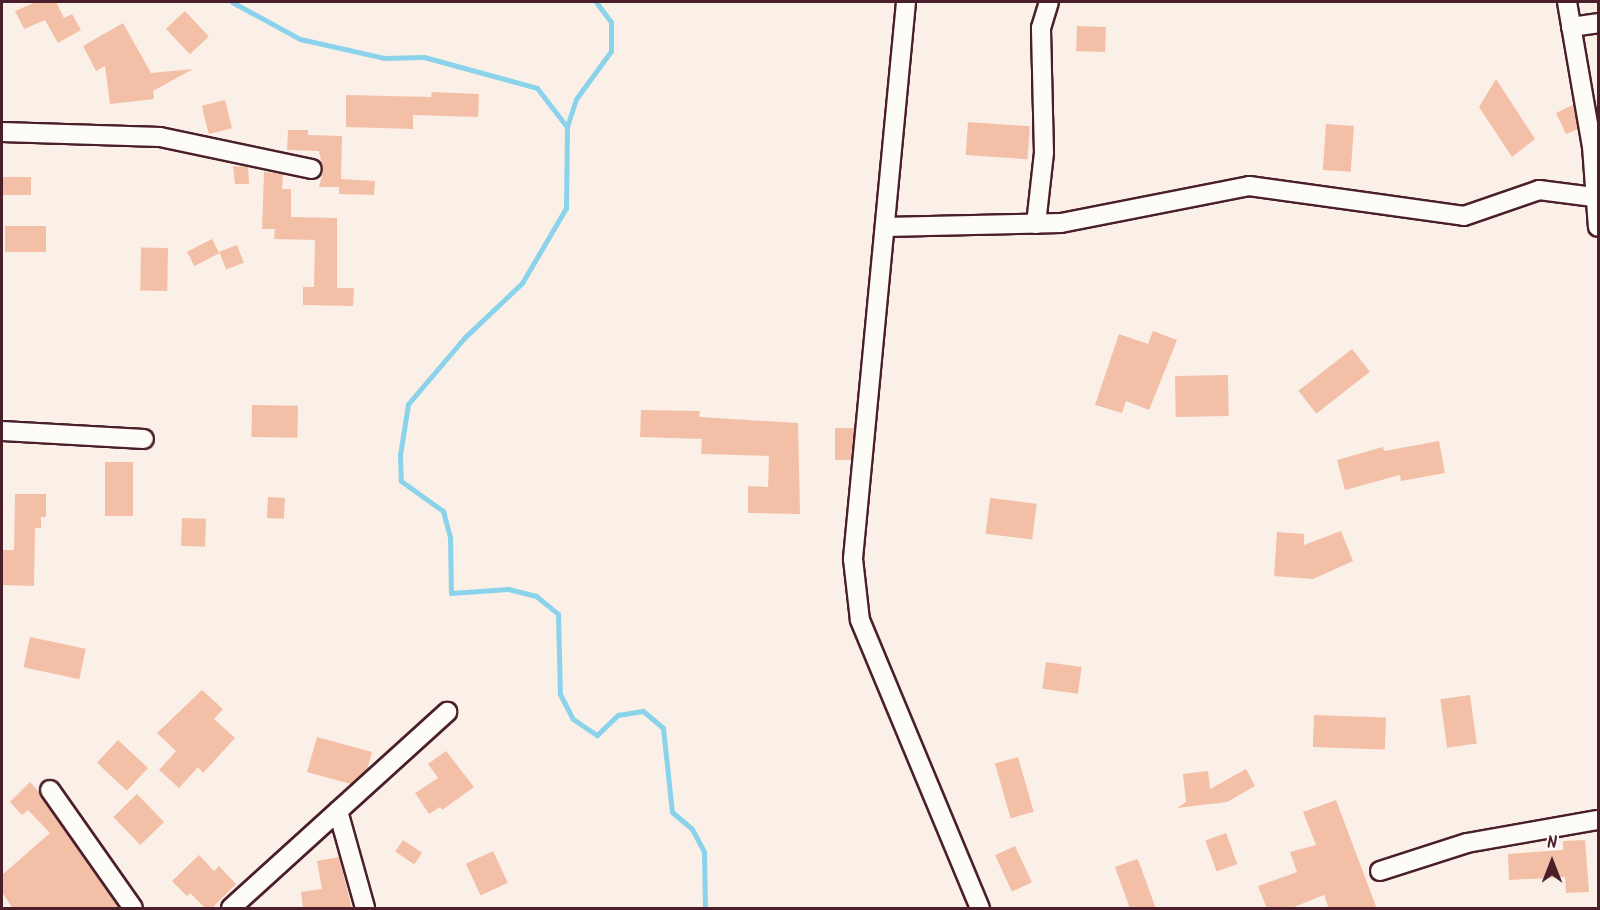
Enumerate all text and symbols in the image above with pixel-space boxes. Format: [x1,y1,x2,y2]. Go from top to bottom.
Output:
text: N [1547,831,1557,856]
north arrow [1522,832,1582,892]

